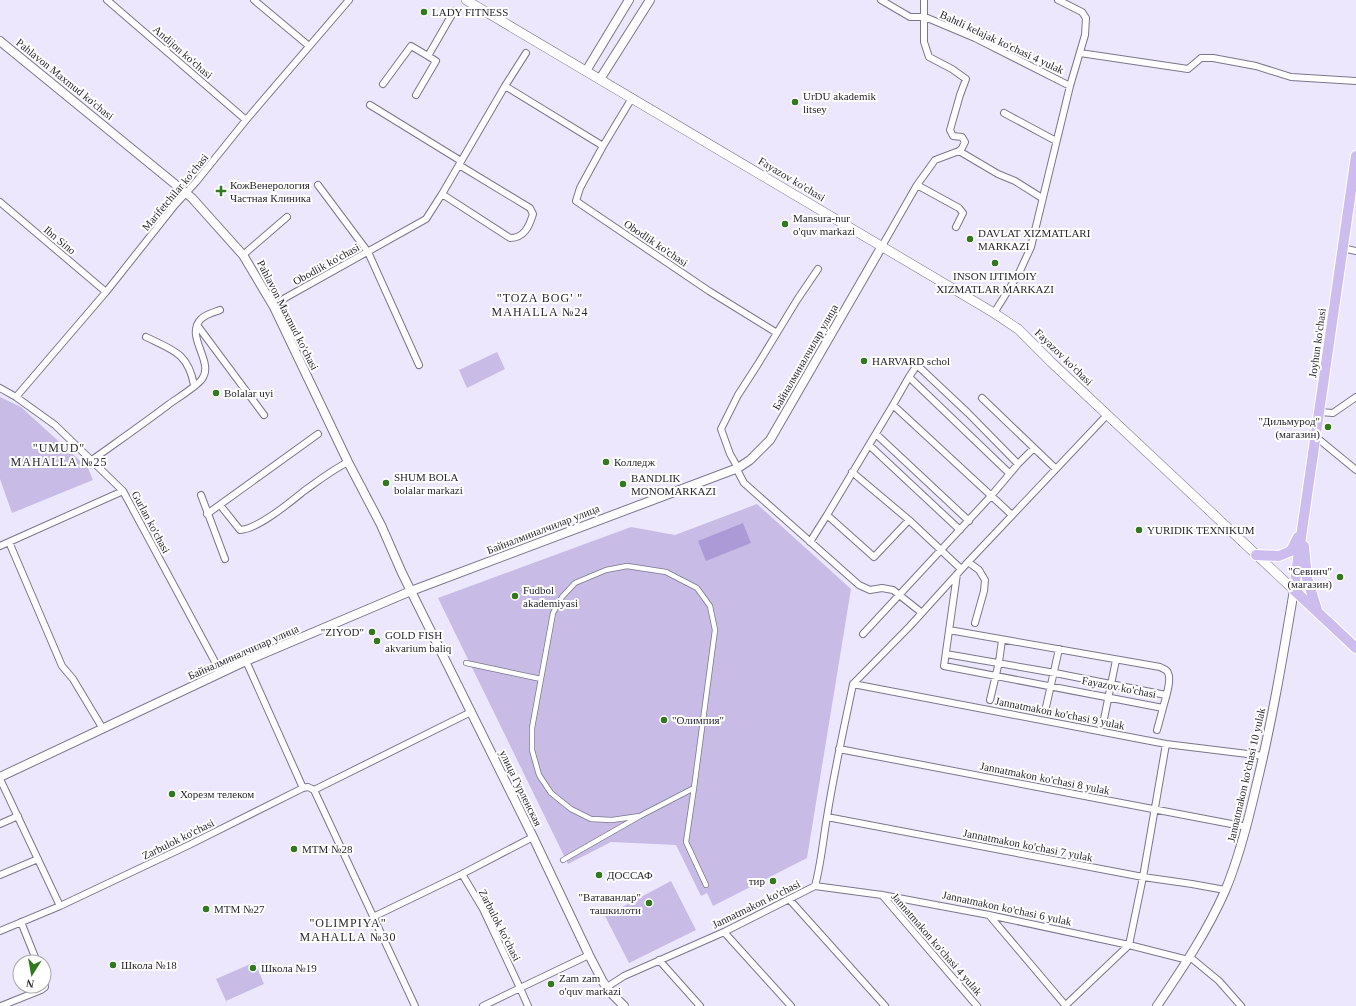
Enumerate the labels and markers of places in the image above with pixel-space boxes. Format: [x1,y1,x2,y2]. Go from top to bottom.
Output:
place label: LADY FITNESS [432,6,508,18]
marker: LADY FITNESS [419,7,429,17]
place label: UrDU akademik litsey [803,90,877,115]
marker: UrDU akademik litsey [790,97,800,107]
place label: КожВенерология Частная Клиника [230,179,311,204]
marker: КожВенерология Частная Клиника [215,185,227,197]
place label: Mansura-nur o'quv markazi [793,212,855,237]
marker: Mansura-nur o'quv markazi [780,219,790,229]
place label: DAVLAT XIZMATLARI MARKAZI [978,227,1091,252]
marker: DAVLAT XIZMATLARI MARKAZI [965,234,975,244]
marker: INSON IJTIMOIY XIZMATLAR MARKAZI [990,258,1000,268]
place label: INSON IJTIMOIY XIZMATLAR MARKAZI [936,270,1054,295]
place label: HARVARD schol [872,355,950,367]
marker: HARVARD schol [859,356,869,366]
place label: Bolalar uyi [224,387,273,399]
marker: Bolalar uyi [211,388,221,398]
place label: "Дильмурод" (магазин) [1258,415,1320,441]
marker: "Дильмурод" (магазин) [1323,422,1333,432]
place label: Колледж [614,456,655,468]
marker: Колледж [601,457,611,467]
place label: SHUM BOLA bolalar markazi [394,471,463,496]
place label: BANDLIK MONOMARKAZI [631,472,716,497]
marker: SHUM BOLA bolalar markazi [381,478,391,488]
marker: BANDLIK MONOMARKAZI [618,479,628,489]
place label: YURIDIK TEXNIKUM [1147,524,1255,536]
marker: YURIDIK TEXNIKUM [1134,525,1144,535]
place label: "Севинч" (магазин) [1287,565,1332,591]
marker: "Севинч" (магазин) [1335,572,1345,582]
place label: Fudbol akademiyasi [523,584,578,609]
marker: Fudbol akademiyasi [510,591,520,601]
place label: "ZIYOD" [321,626,364,638]
marker: "ZIYOD" [367,627,377,637]
place label: GOLD FISH akvarium baliq [385,629,452,654]
marker: GOLD FISH akvarium baliq [372,636,382,646]
place label: "Олимпия" [672,714,724,726]
marker: "Олимпия" [659,715,669,725]
place label: Хорезм телеком [180,788,254,800]
marker: Хорезм телеком [167,789,177,799]
place label: MTM №28 [302,843,353,855]
marker: MTM №28 [289,844,299,854]
place label: ДОССАФ [607,869,653,881]
marker: ДОССАФ [594,870,604,880]
place label: тир [749,875,765,887]
marker: тир [768,876,778,886]
place label: "Ватаванлар" ташкилоти [579,891,641,916]
marker: "Ватаванлар" ташкилоти [644,898,654,908]
place label: MTM №27 [214,903,265,915]
marker: MTM №27 [201,904,211,914]
place label: Школа №18 [121,959,177,971]
marker: Школа №18 [108,960,118,970]
place label: Школа №19 [261,962,317,974]
marker: Школа №19 [248,963,258,973]
place label: Zam zam o'quv markazi [559,972,621,997]
marker: Zam zam o'quv markazi [546,979,556,989]

